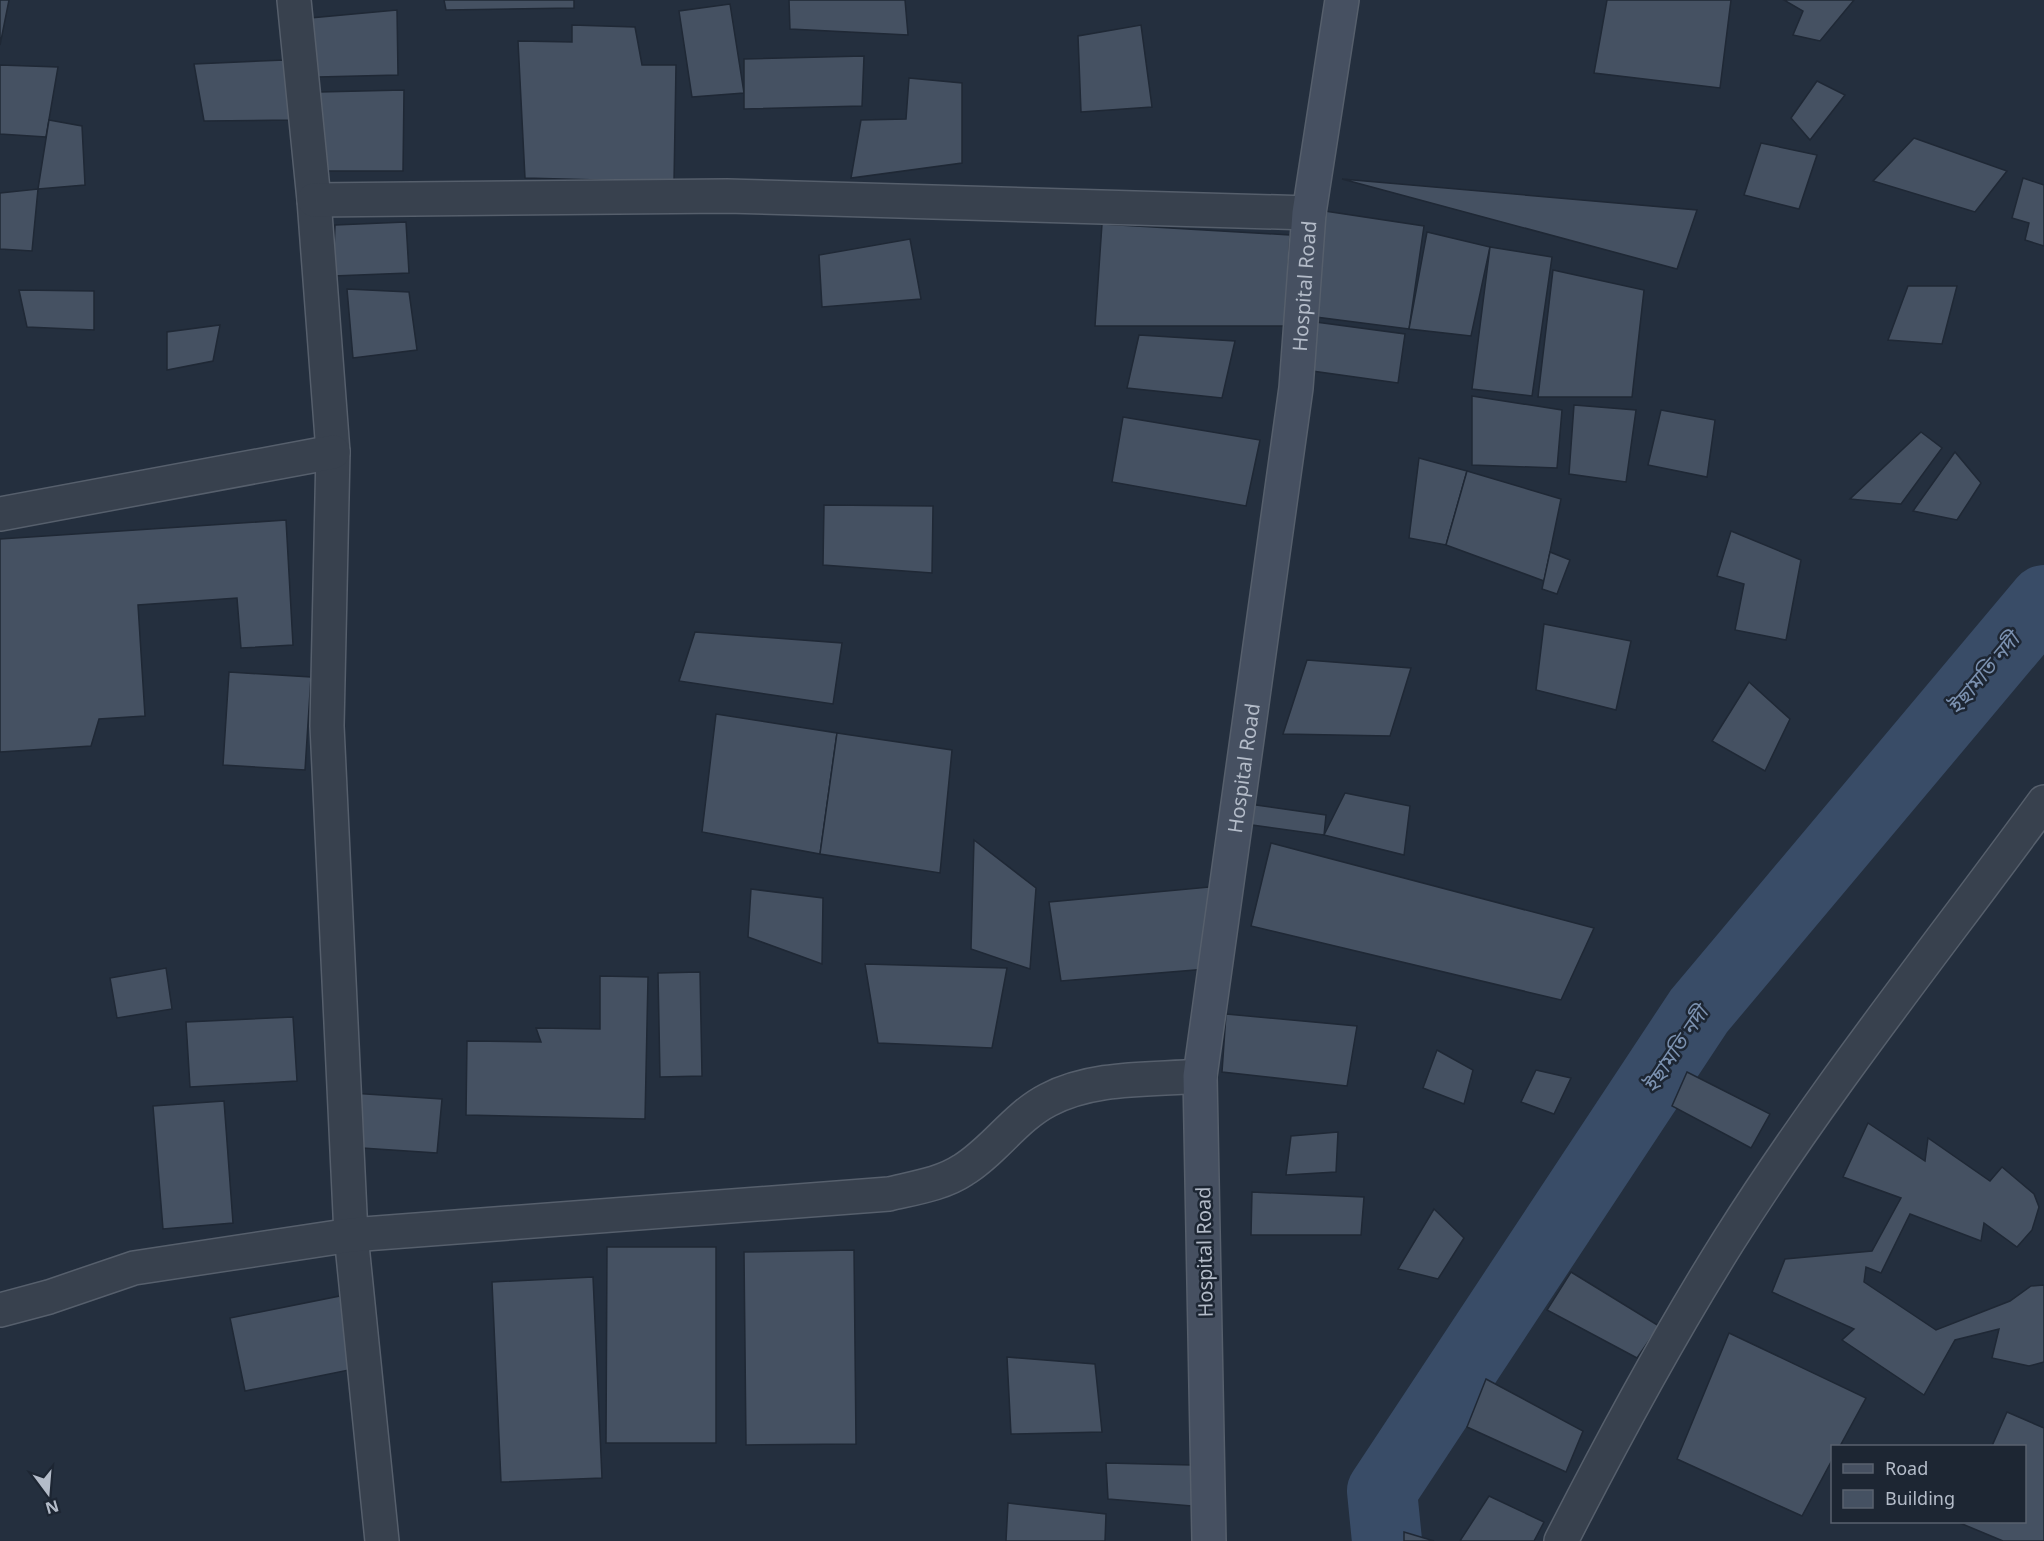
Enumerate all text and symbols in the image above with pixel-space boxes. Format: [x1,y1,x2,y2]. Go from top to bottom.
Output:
street label: Hospital Road [1285,220,1322,352]
water label: ইছামতি নদী [1941,623,2028,720]
street label: Hospital Road [1221,701,1265,835]
water label: ইছামতি নদী [1636,997,1717,1098]
street label: Hospital Road [1189,1186,1219,1318]
legend [1831,1445,2026,1523]
text: Road [1885,1456,1928,1480]
north arrow [18,1463,78,1523]
text: Building [1885,1486,1955,1510]
text: N [43,1495,61,1520]

